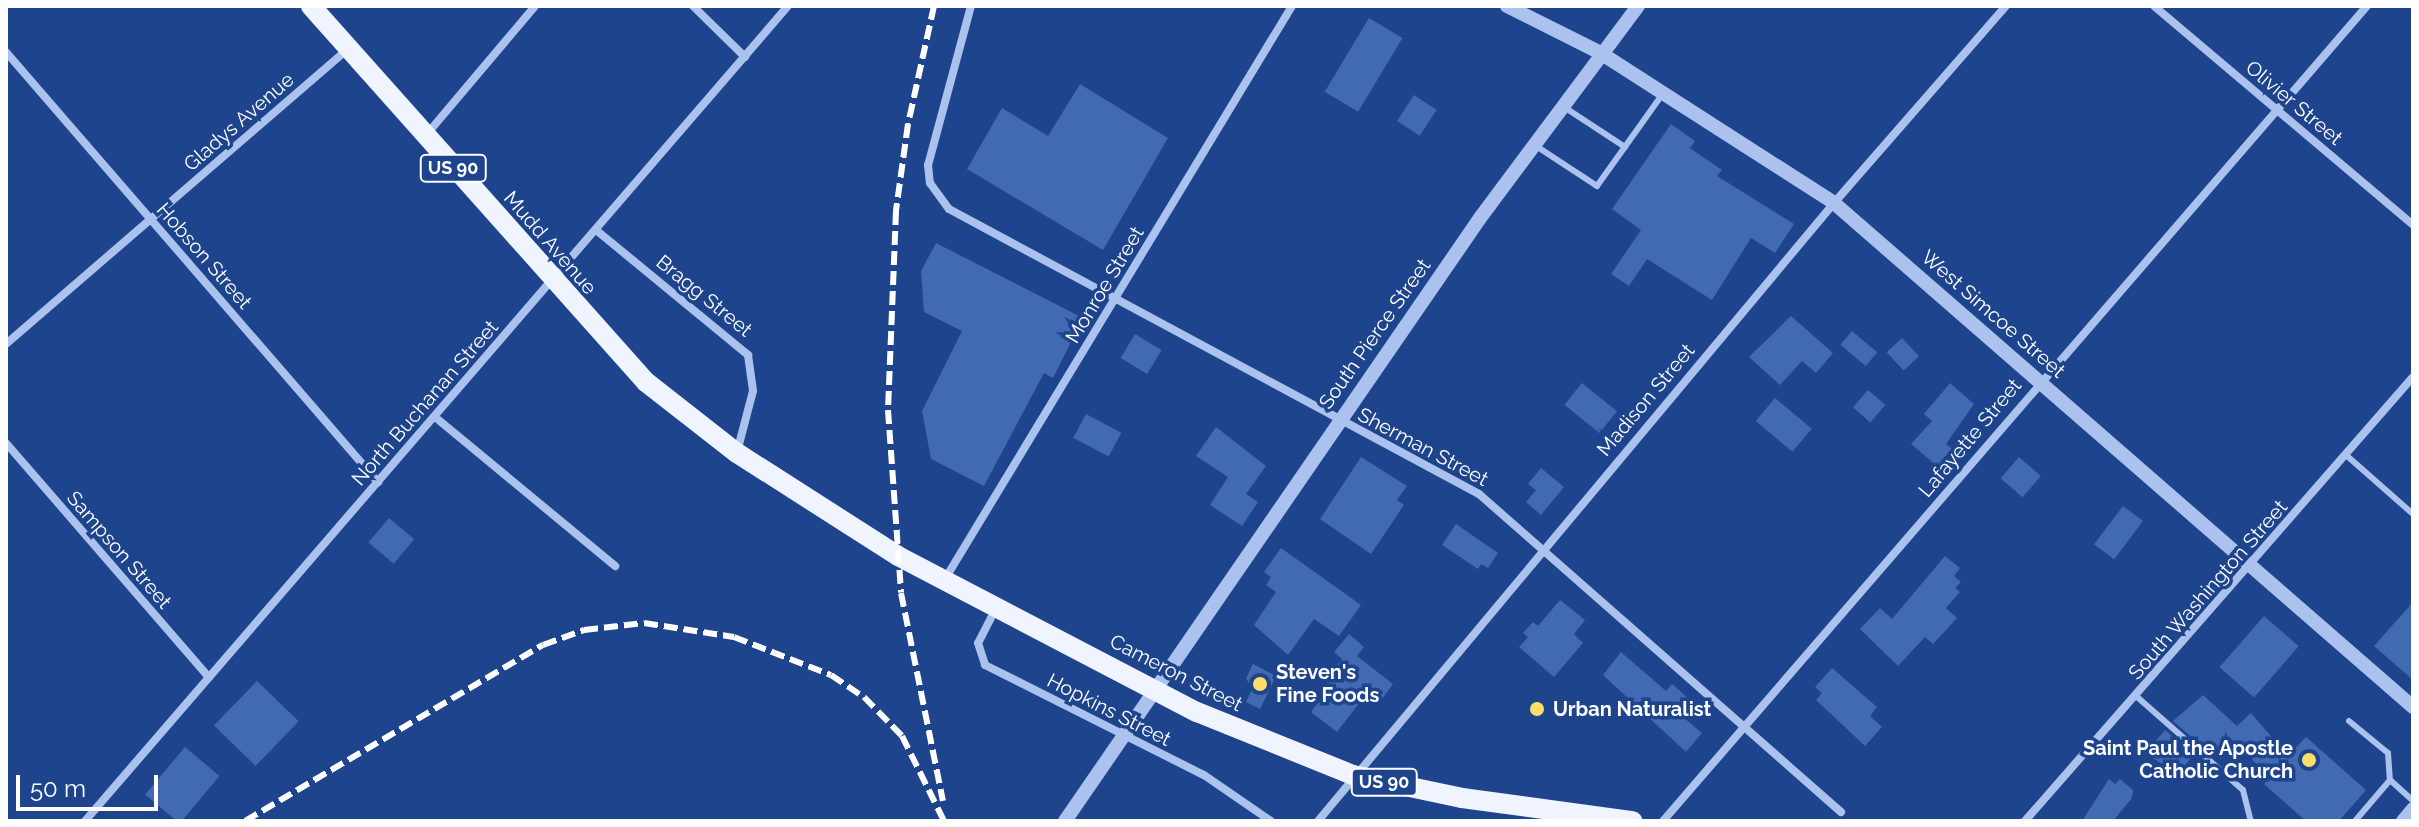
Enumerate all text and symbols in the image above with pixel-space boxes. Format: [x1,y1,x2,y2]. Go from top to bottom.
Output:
street label: Olivier Street [2241,56,2347,150]
street label: Gladys Avenue [179,67,299,177]
road number: US 90 [419,154,487,182]
street label: Mudd Avenue [498,186,602,300]
street label: Hobson Street [151,198,257,314]
street label: Monroe Street [1061,222,1149,348]
street label: West Simcoe Street [1916,245,2070,383]
street label: Bragg Street [651,250,757,342]
street label: South Pierce Street [1314,254,1436,414]
street label: North Buchanan Street [347,315,503,491]
street label: Madison Street [1592,339,1700,461]
street label: Lafayette Street [1913,374,2027,502]
street label: Sherman Street [1354,403,1492,491]
street label: Sampson Street [62,486,176,614]
street label: South Washington Street [2123,495,2293,685]
street label: Cameron Street [1106,629,1246,717]
place label: Steven's Fine Foods [1276,660,1379,707]
street label: Hopkins Street [1043,669,1175,751]
marker: Steven's Fine Foods [1251,675,1269,693]
place label: Urban Naturalist [1553,697,1711,721]
marker: Urban Naturalist [1528,700,1546,718]
place label: Saint Paul the Apostle Catholic Church [2082,736,2293,783]
marker: Saint Paul the Apostle Catholic Church [2300,751,2318,769]
scale bar [20,759,162,809]
road number: US 90 [1350,768,1418,796]
text: 50 m [30,774,86,803]

